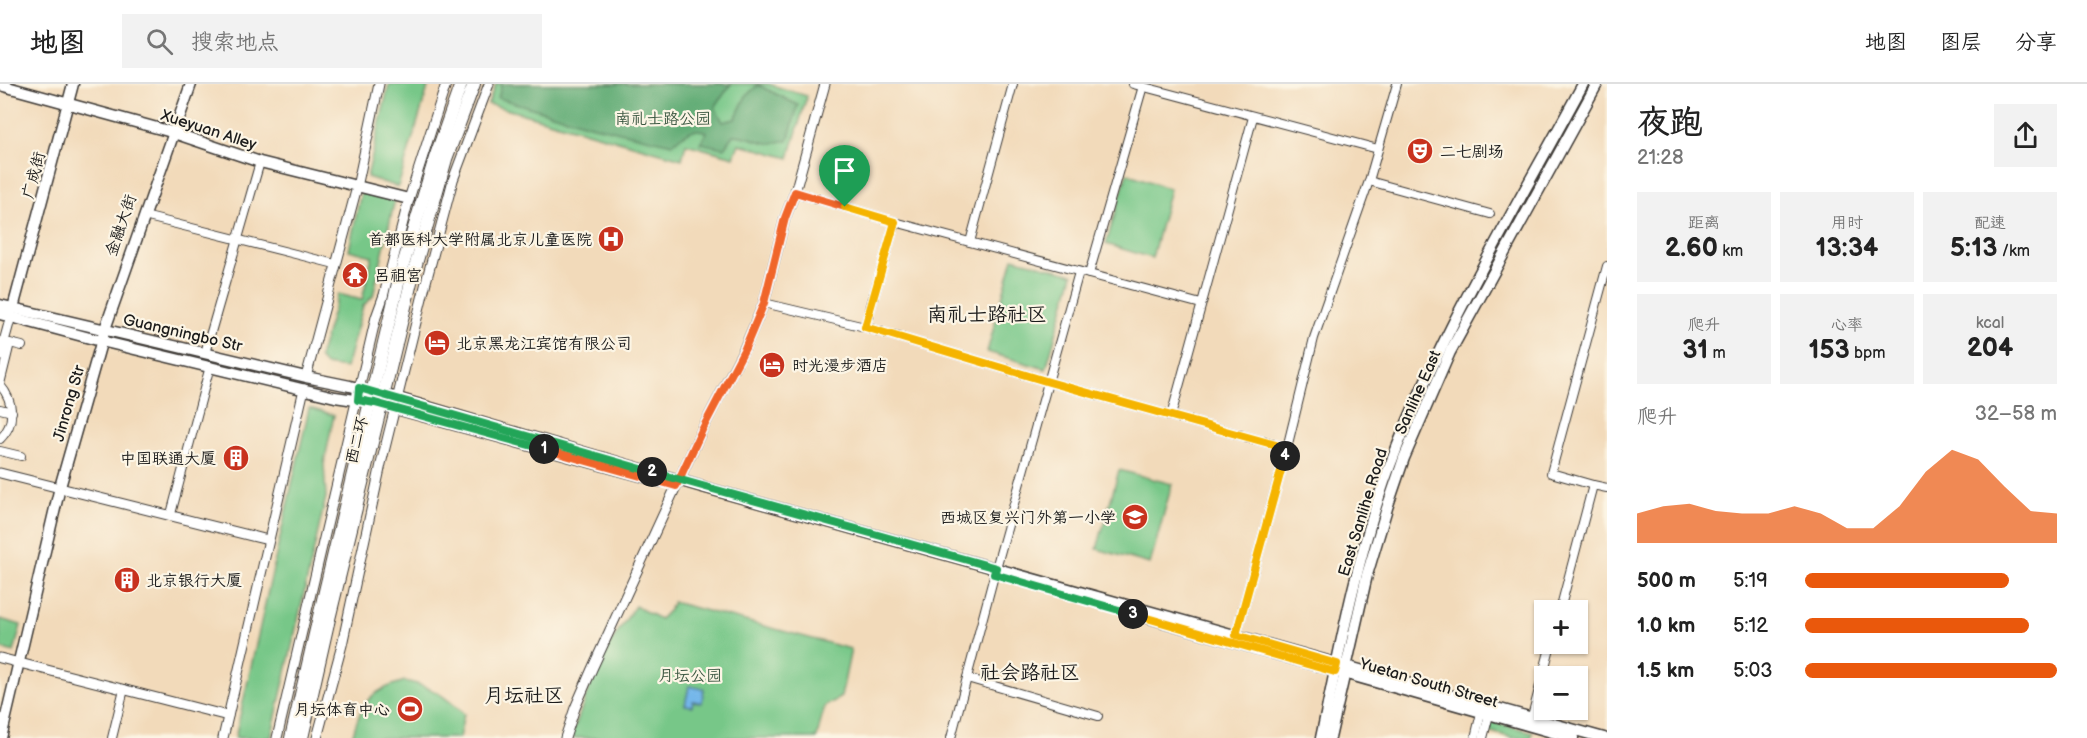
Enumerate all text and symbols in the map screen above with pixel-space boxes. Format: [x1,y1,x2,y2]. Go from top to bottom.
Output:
search box [122,14,542,68]
icon: search [143,25,176,58]
text: 地图 [30,27,86,60]
text: 搜索地点 [191,29,279,56]
text: 地图 [1865,30,1907,55]
text: 图层 [1940,30,1982,55]
text: 分享 [2015,30,2057,55]
text: 夜跑 [1637,103,1703,143]
button: share [1994,104,2057,167]
street label: Xueyuan Alley [157,106,259,155]
park label: 南礼士路公园 [615,110,711,129]
theatre icon: 二七剧场 [1405,136,1435,166]
place label: 二七剧场 [1440,143,1504,162]
pin [819,145,870,207]
text: 21:28 [1637,146,1684,170]
street label: 广成街 [19,150,50,201]
icon: arrive [828,154,861,187]
street label: 金融大街 [102,192,141,259]
text: 距离 [1688,214,1720,233]
text: 用时 [1831,214,1863,233]
text: 配速 [1974,214,2006,233]
hospital icon: 首都医科大学附属北京儿童医院 [596,224,626,254]
place label: 首都医科大学附属北京儿童医院 [368,231,592,250]
text: 2.60 [1665,233,1718,264]
text: 13:34 [1816,233,1878,264]
text: 5:13 [1950,233,1997,264]
text: km [1718,242,1743,261]
text: /km [1997,242,2030,261]
temple icon: 吕祖宫 [340,260,370,290]
place label: 吕祖宫 [374,267,422,286]
district label: 南礼士路社区 [927,303,1047,327]
street label: Guangningbo Str [121,311,244,356]
text: kcal [1976,314,2004,333]
text: 爬升 [1688,316,1720,335]
text: 心率 [1831,316,1863,335]
hotel icon: 北京黑龙江宾馆有限公司 [422,328,452,358]
text: 204 [1967,333,2013,364]
place label: 北京黑龙江宾馆有限公司 [456,335,632,354]
text: 31 [1682,335,1708,366]
text: 153 [1809,335,1850,366]
text: m [1708,344,1726,363]
text: bpm [1850,344,1885,363]
street label: Sanlihe East [1391,347,1445,438]
hotel icon: 时光漫步酒店 [757,350,787,380]
place label: 时光漫步酒店 [792,357,888,376]
street label: Jinrong Str [49,363,89,444]
text: 32–58 m [1975,402,2057,426]
text: 爬升 [1637,405,1677,429]
street label: 西二环 [342,415,372,466]
pin: 1 [529,434,559,464]
text: 1 [541,439,547,458]
pin: 4 [1270,441,1300,471]
building icon: 中国联通大厦 [221,443,251,473]
text: 4 [1280,446,1290,465]
street label: East Sanlihe Road [1335,446,1392,579]
place label: 中国联通大厦 [120,450,216,469]
pin: 2 [637,457,667,487]
text: 2 [647,462,657,481]
school or university icon: 西城区复兴门外第一小学 [1120,502,1150,532]
place label: 西城区复兴门外第一小学 [940,509,1116,528]
building icon: 北京银行大厦 [112,565,142,595]
text: 500 m [1637,569,1696,593]
text: 5:19 [1733,569,1768,593]
place label: 北京银行大厦 [146,572,242,591]
pin: 3 [1118,599,1148,629]
map controls [1534,600,1588,720]
button: + [1534,600,1588,654]
text: 3 [1128,604,1138,623]
text: 1.0 km [1637,614,1695,638]
text: 5:12 [1733,614,1768,638]
street label: Yuetan South Street [1356,654,1500,712]
text: 1.5 km [1637,659,1694,683]
text: 5:03 [1733,659,1773,683]
district label: 社会路社区 [980,661,1080,685]
button: − [1534,666,1588,720]
park label: 月坛公园 [658,667,722,686]
district label: 月坛社区 [484,684,564,708]
sports icon: 月坛体育中心 [395,694,425,724]
place label: 月坛体育中心 [294,701,390,720]

